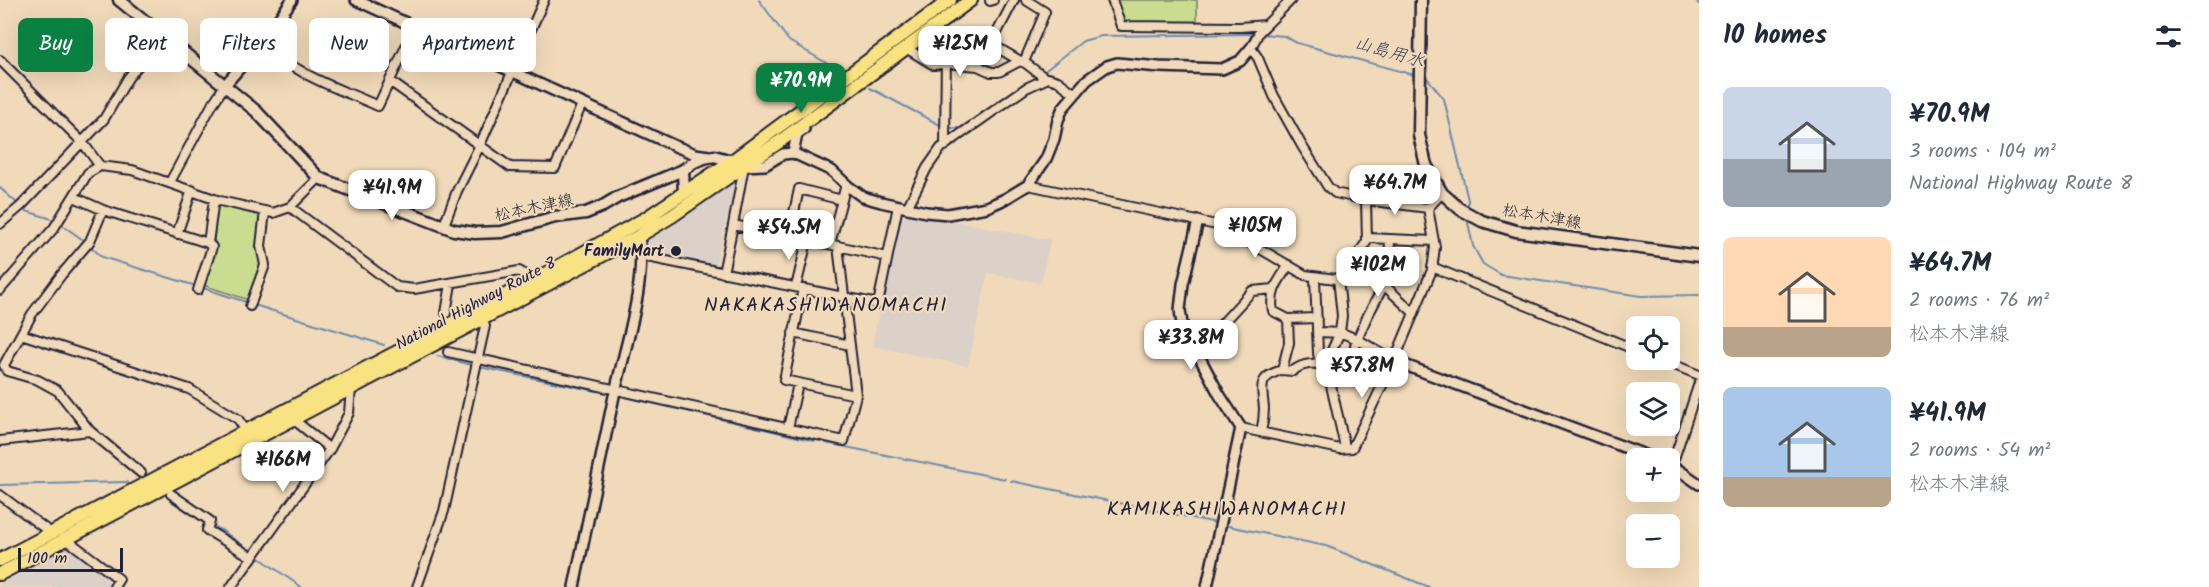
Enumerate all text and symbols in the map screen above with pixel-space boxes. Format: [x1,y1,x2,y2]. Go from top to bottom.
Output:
text: 10 homes [1723,15,1827,57]
chip: Buy [18,18,93,72]
chip: Rent [105,18,188,72]
chip: Filters [200,18,297,72]
chip: New [309,18,389,72]
chip: Apartment [401,18,536,72]
icon: filters [2152,20,2185,53]
pin: ¥125M [918,26,1002,77]
text: ¥125M [932,29,988,61]
water label: 山島用水 [1350,29,1428,77]
pin: ¥70.9M [752,63,850,114]
text: ¥70.9M [770,66,832,98]
text: ¥70.9M [1909,94,1990,136]
icon: home [1771,111,1843,183]
text: 3 rooms · 104 m² [1909,136,2056,168]
pin: ¥64.7M [1346,165,1444,216]
text: ¥64.7M [1363,168,1427,200]
text: National Highway Route 8 [1909,168,2132,200]
pin: ¥41.9M [343,170,441,221]
text: ¥41.9M [362,173,422,205]
street label: 松本木津線 [492,187,576,229]
street label: 松本木津線 [1500,198,1584,236]
pin: ¥105M [1213,208,1297,259]
pin: ¥54.5M [740,210,838,261]
text: ¥105M [1228,211,1282,243]
text: ¥54.5M [757,213,821,245]
place label: FamilyMart [584,239,665,264]
text: ¥64.7M [1909,243,1991,285]
marker: FamilyMart [669,244,683,258]
pin: ¥102M [1336,247,1420,298]
text: ¥102M [1350,250,1406,282]
street label: National Highway Route 8 [391,251,561,357]
icon: home [1771,261,1843,333]
text: 2 rooms · 76 m² [1909,285,2049,317]
district label: NAKAKASHIWANOMACHI [704,290,948,322]
map controls [1626,316,1680,568]
button: locate [1626,316,1680,370]
text: 松本木津線 [1909,319,2009,351]
pin: ¥33.8M [1142,320,1240,371]
text: ¥33.8M [1158,323,1224,355]
pin: ¥57.8M [1313,348,1411,399]
text: ¥57.8M [1330,351,1394,383]
button: layers [1626,382,1680,436]
text: ¥41.9M [1909,393,1986,435]
icon: home [1771,411,1843,483]
text: 2 rooms · 54 m² [1909,435,2050,467]
pin: ¥166M [241,442,325,493]
text: ¥166M [255,445,311,477]
button: + [1626,448,1680,502]
text: 松本木津線 [1909,469,2009,501]
district label: KAMIKASHIWANOMACHI [1107,494,1347,526]
button: − [1626,514,1680,568]
scale bar [18,545,123,572]
text: 100 m [27,546,67,571]

